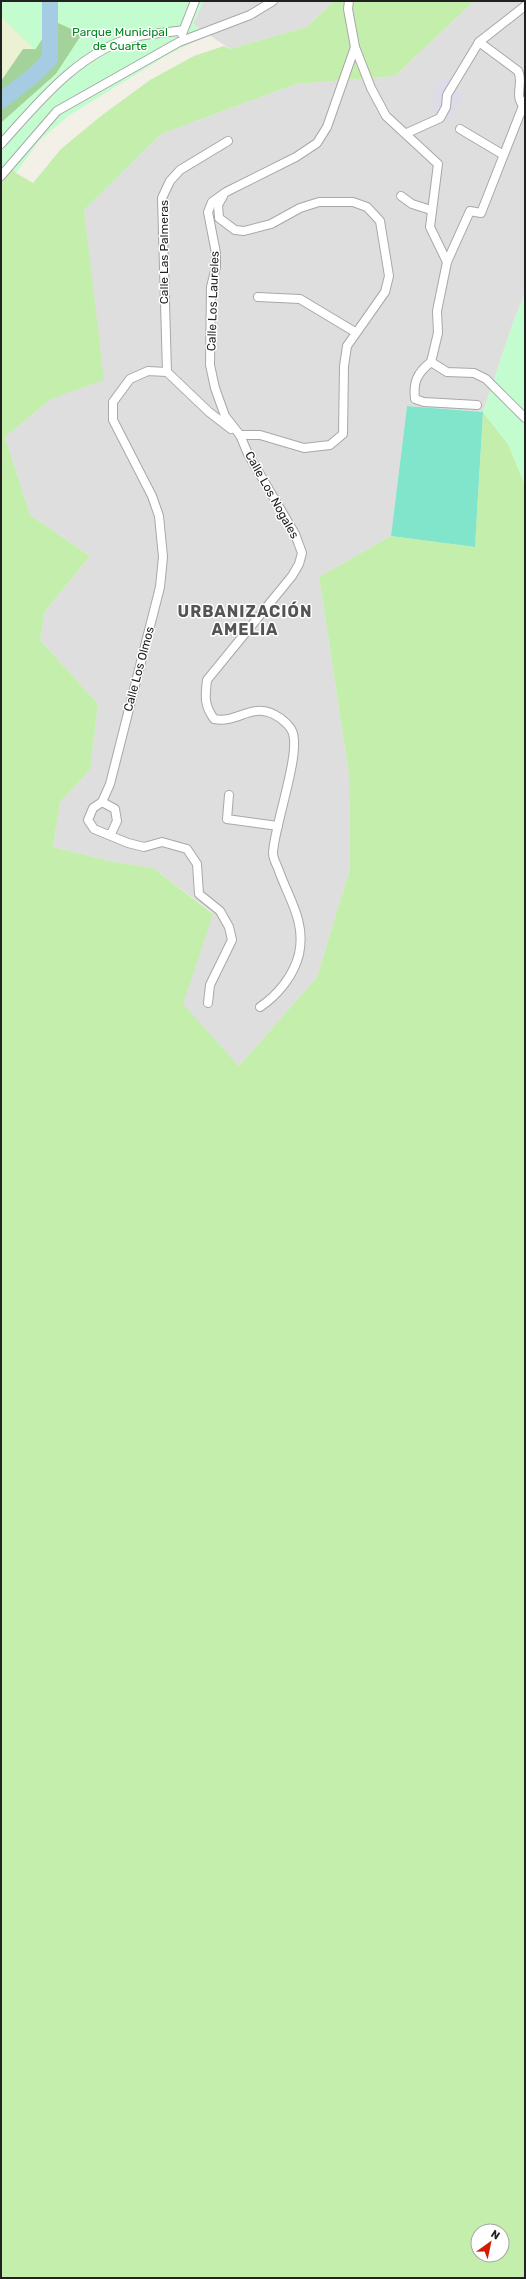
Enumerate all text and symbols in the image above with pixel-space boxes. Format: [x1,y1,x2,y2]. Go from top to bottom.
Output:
park label: Parque Municipal de Cuarte [72,25,168,53]
street label: Calle Las Palmeras [157,200,171,304]
street label: Calle Los Laureles [204,251,222,351]
street label: Calle Los Nogales [242,449,302,541]
district label: URBANIZACIÓN AMELIA [178,601,312,639]
street label: Calle Los Olmos [121,625,157,713]
north arrow [470,2223,510,2263]
text: N [488,2227,502,2243]

